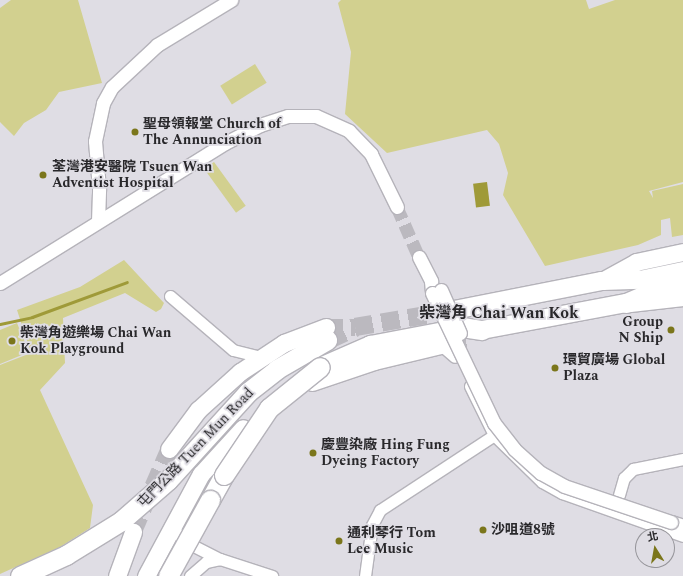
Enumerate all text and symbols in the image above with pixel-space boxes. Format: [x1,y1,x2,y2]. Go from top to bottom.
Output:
place label: 聖母領報堂 Church of The Annunciation [143,116,281,148]
marker: 聖母領報堂 Church of The Annunciation [130,127,140,137]
place label: 荃灣港安醫院 Tsuen Wan Adventist Hospital [52,159,213,192]
marker: 荃灣港安醫院 Tsuen Wan Adventist Hospital [37,169,49,181]
district label: 柴灣角 Chai Wan Kok [419,303,579,323]
place label: Group N Ship [619,314,663,346]
place label: 柴灣角遊樂場 Chai Wan Kok Playground [20,325,171,358]
marker: Group N Ship [666,325,676,335]
marker: 柴灣角遊樂場 Chai Wan Kok Playground [7,336,17,346]
place label: 環貿廣場 Global Plaza [563,352,665,384]
marker: 環貿廣場 Global Plaza [550,363,560,373]
street label: 屯門公路 Tuen Mun Road [135,385,257,511]
place label: 慶豐染廠 Hing Fung Dyeing Factory [321,437,450,470]
marker: 慶豐染廠 Hing Fung Dyeing Factory [308,448,318,458]
place label: 沙咀道8號 [491,522,555,538]
place label: 通利琴行 Tom Lee Music [347,525,436,558]
marker: 沙咀道8號 [478,525,488,535]
text: 北 [646,527,660,546]
north arrow [635,528,675,568]
marker: 通利琴行 Tom Lee Music [334,536,344,546]

